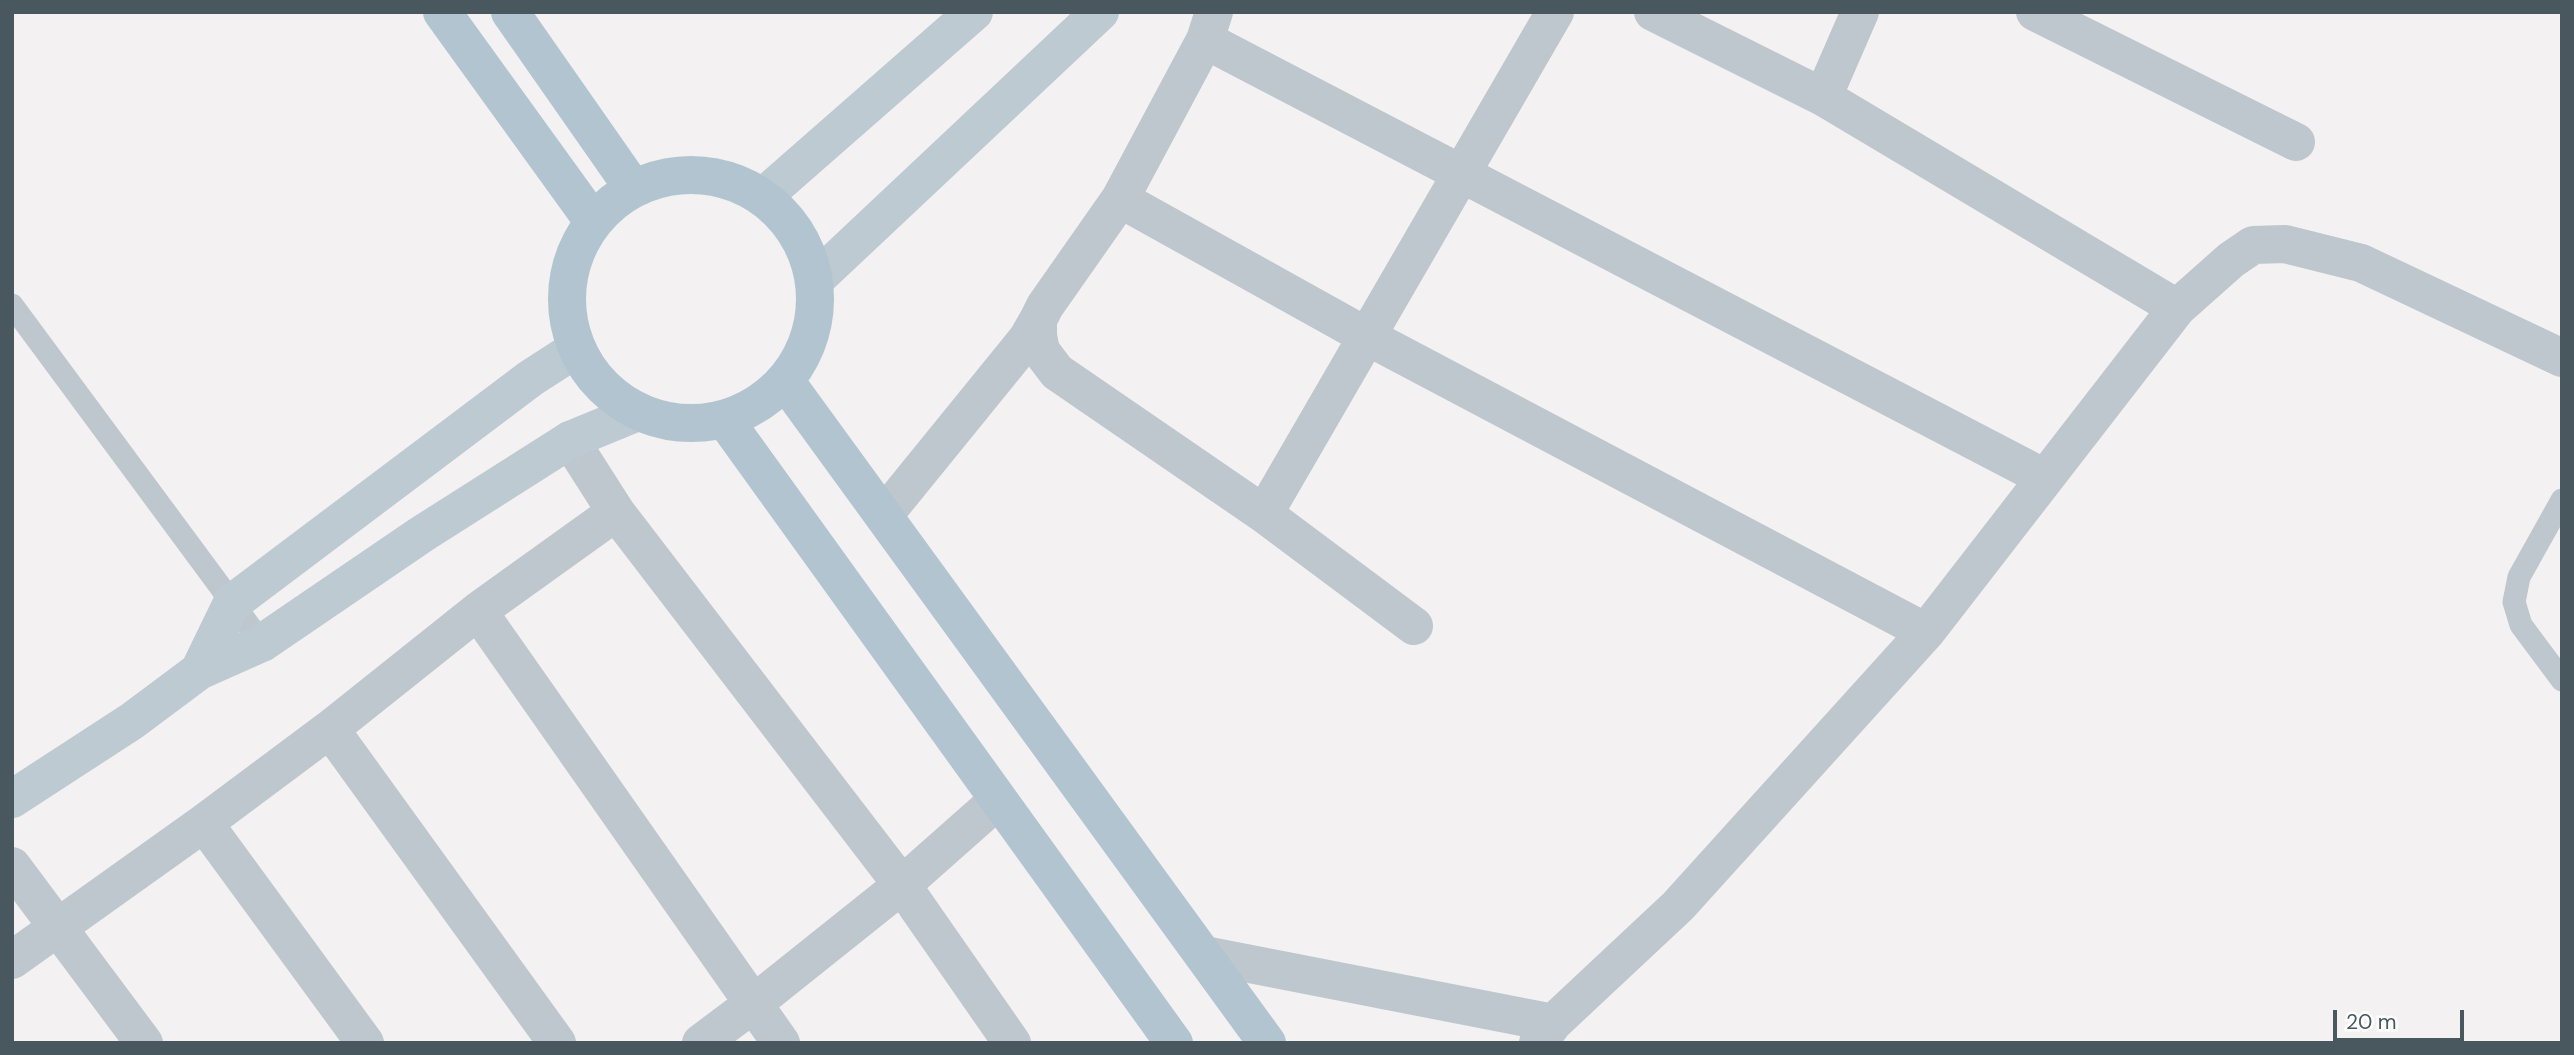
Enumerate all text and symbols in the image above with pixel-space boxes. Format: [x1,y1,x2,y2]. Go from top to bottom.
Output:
scale bar [2336,996,2467,1040]
text: 20 m [2346,1008,2397,1036]

